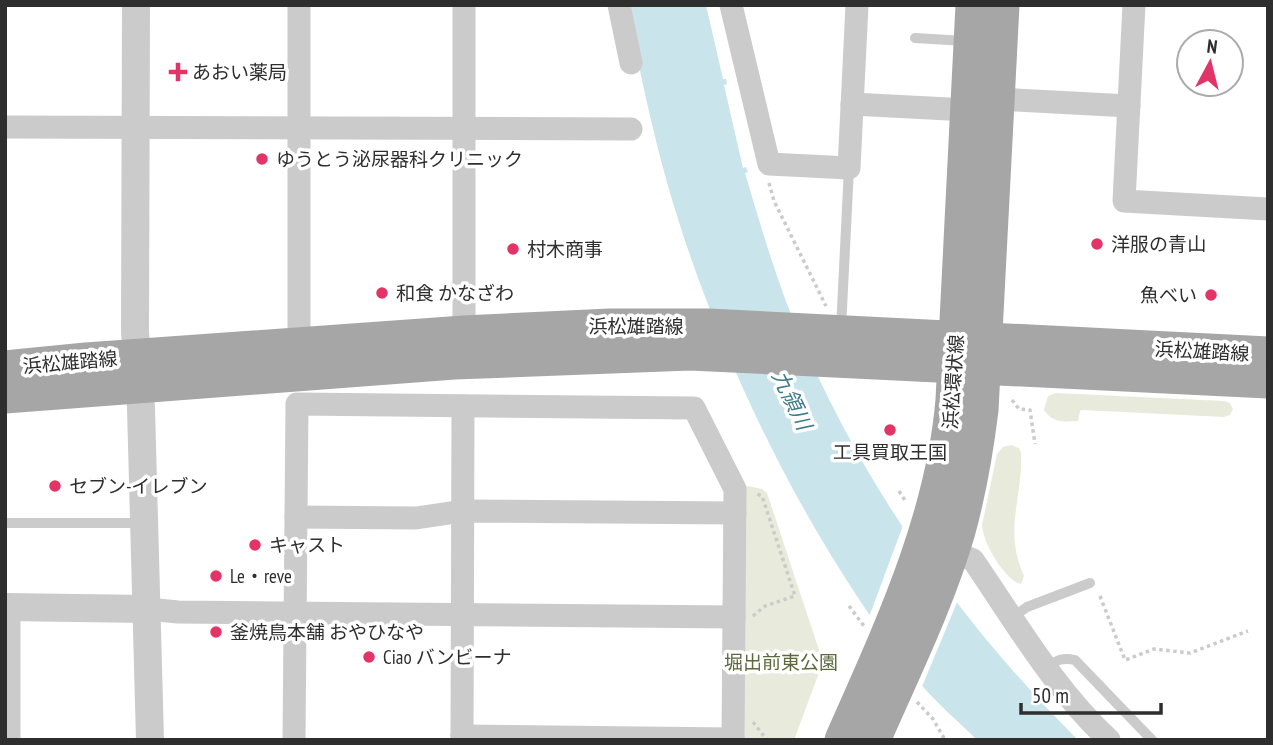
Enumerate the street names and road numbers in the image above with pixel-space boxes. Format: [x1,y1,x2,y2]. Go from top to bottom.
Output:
street label: 浜松雄踏線 [588,314,684,338]
street label: 浜松環状線 [938,334,968,430]
street label: 浜松雄踏線 [1154,337,1250,365]
street label: 浜松雄踏線 [22,346,118,378]

